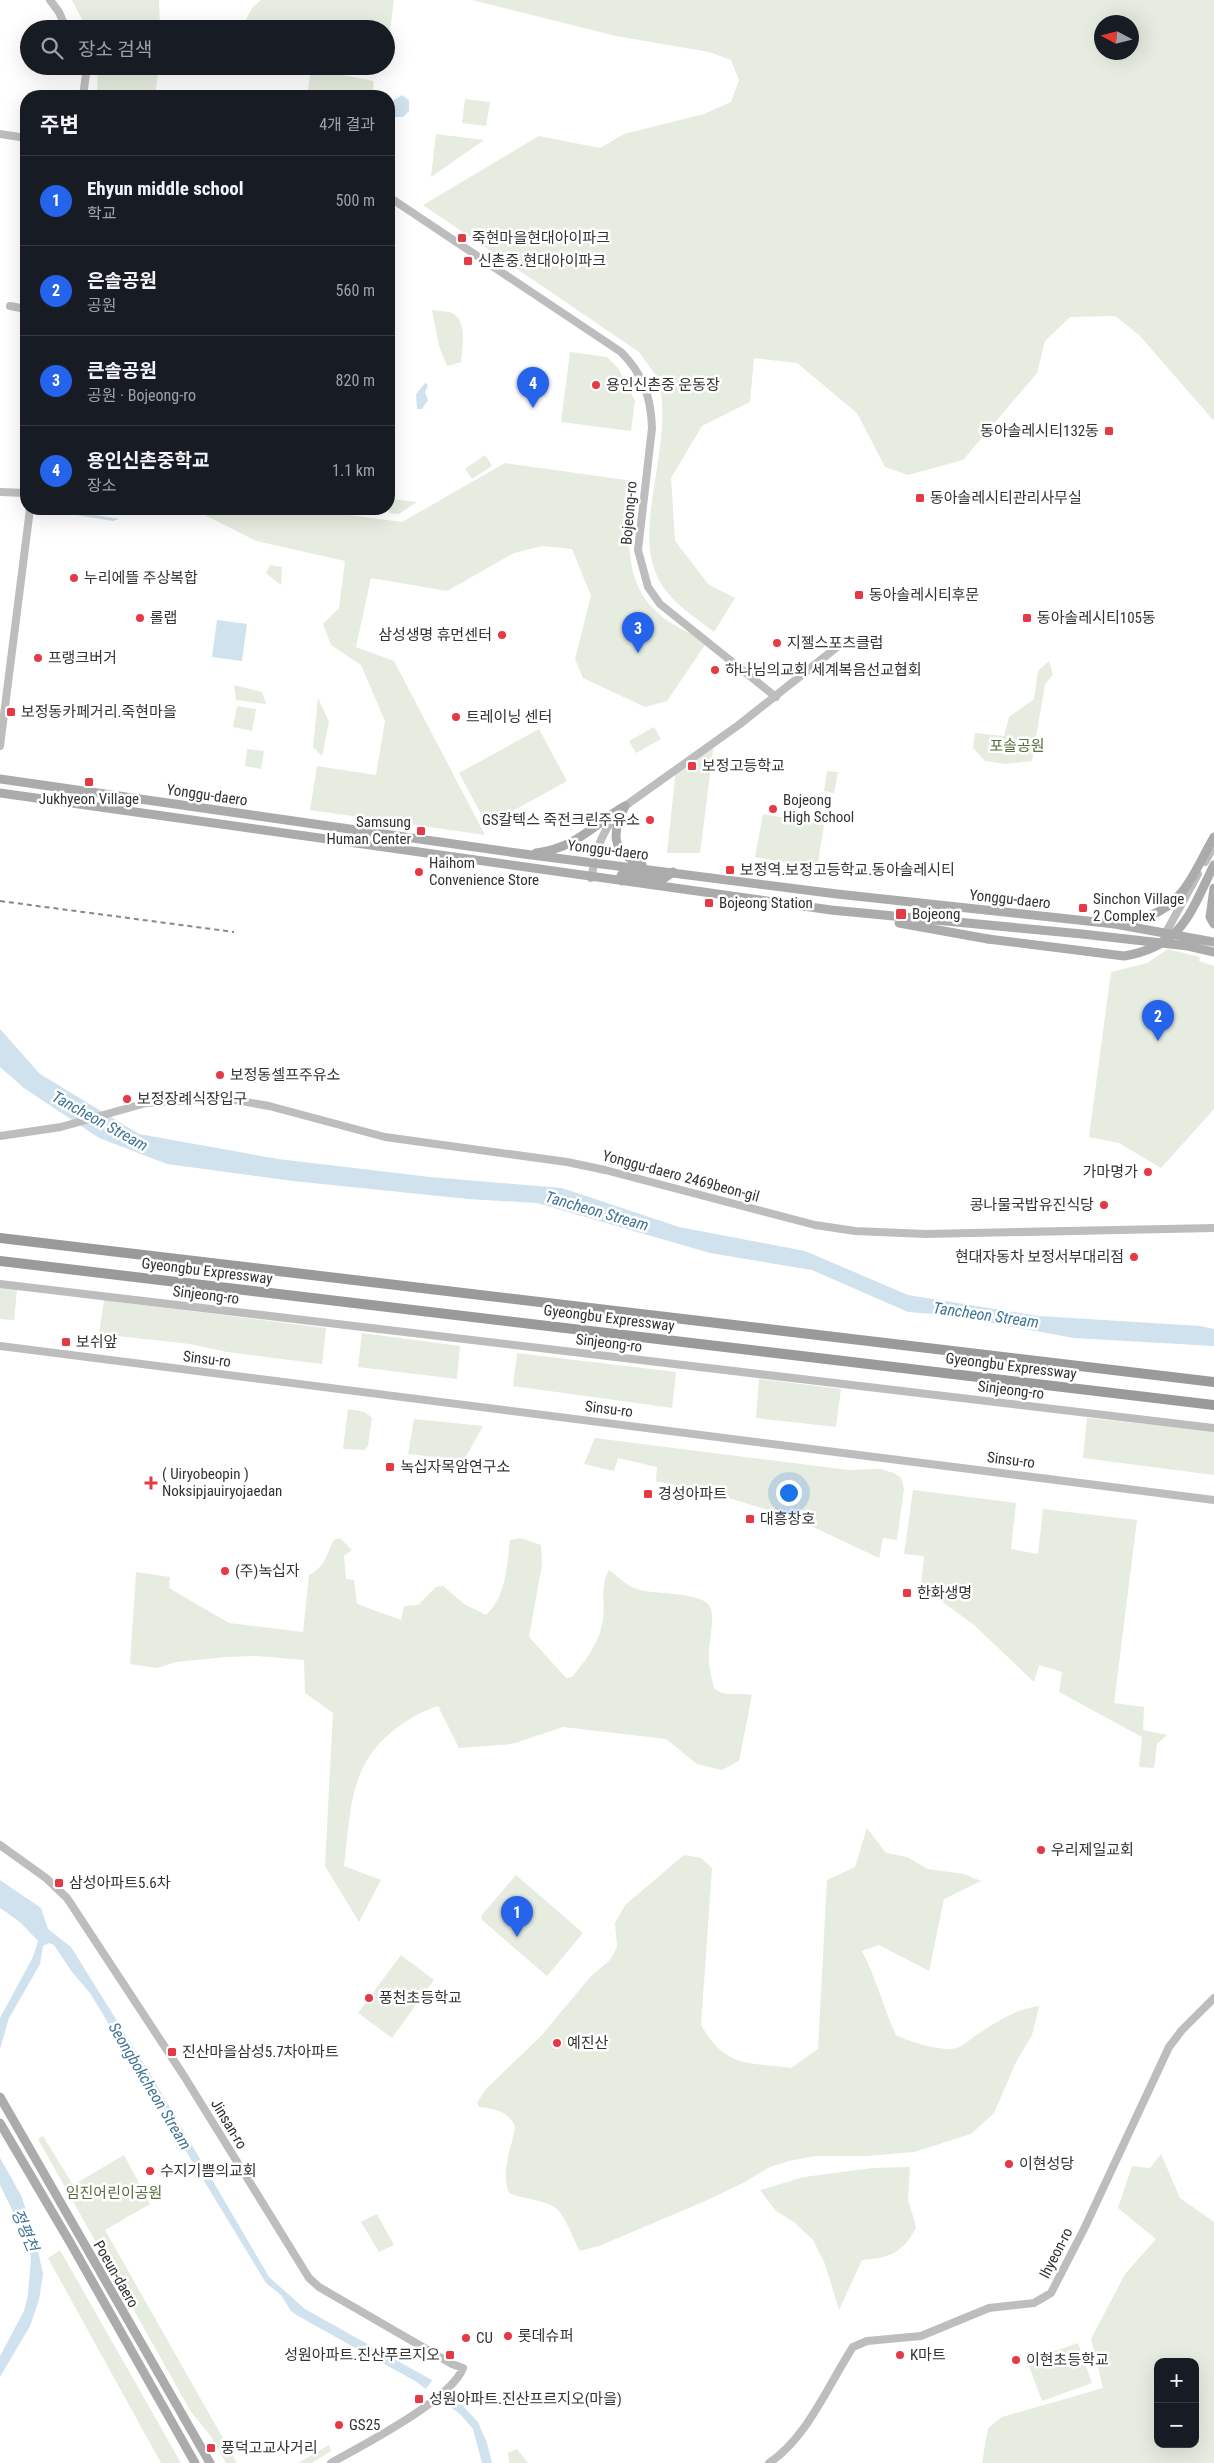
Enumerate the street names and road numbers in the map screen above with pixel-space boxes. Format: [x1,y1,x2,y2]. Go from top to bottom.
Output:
street label: Bojeong-ro [617,480,641,546]
street label: Yonggu-daero [165,780,249,810]
street label: Yonggu-daero [566,836,650,864]
street label: Yonggu-daero [968,886,1052,912]
street label: Yonggu-daero 2469beon-gil [600,1146,762,1206]
street label: Gyeongbu Expressway [140,1254,274,1288]
street label: Sinjeong-ro [172,1282,240,1308]
street label: Gyeongbu Expressway [542,1301,676,1335]
street label: Sinjeong-ro [575,1330,643,1356]
street label: Sinsu-ro [182,1347,232,1371]
street label: Gyeongbu Expressway [944,1349,1078,1383]
street label: Sinjeong-ro [977,1377,1045,1403]
street label: Sinsu-ro [584,1397,634,1421]
street label: Sinsu-ro [986,1448,1036,1472]
street label: Jinsan-ro [207,2096,251,2152]
street label: Ihyeon-ro [1036,2225,1076,2281]
street label: Poeun-daero [90,2237,142,2311]

